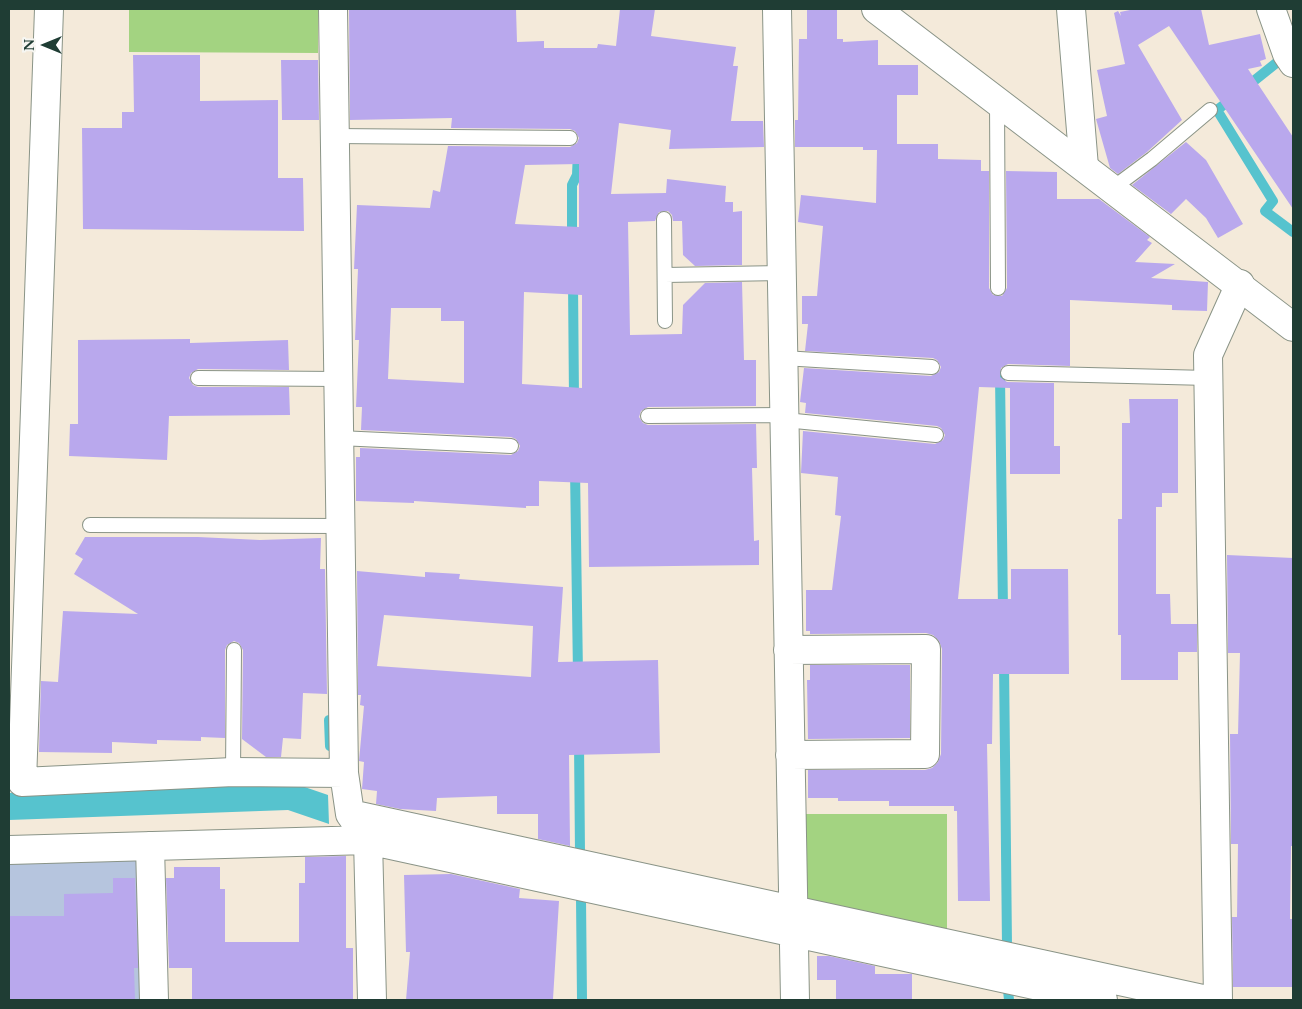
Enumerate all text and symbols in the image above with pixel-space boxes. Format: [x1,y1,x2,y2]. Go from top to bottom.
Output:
north arrow [20,20,70,70]
text: N [20,39,39,51]

